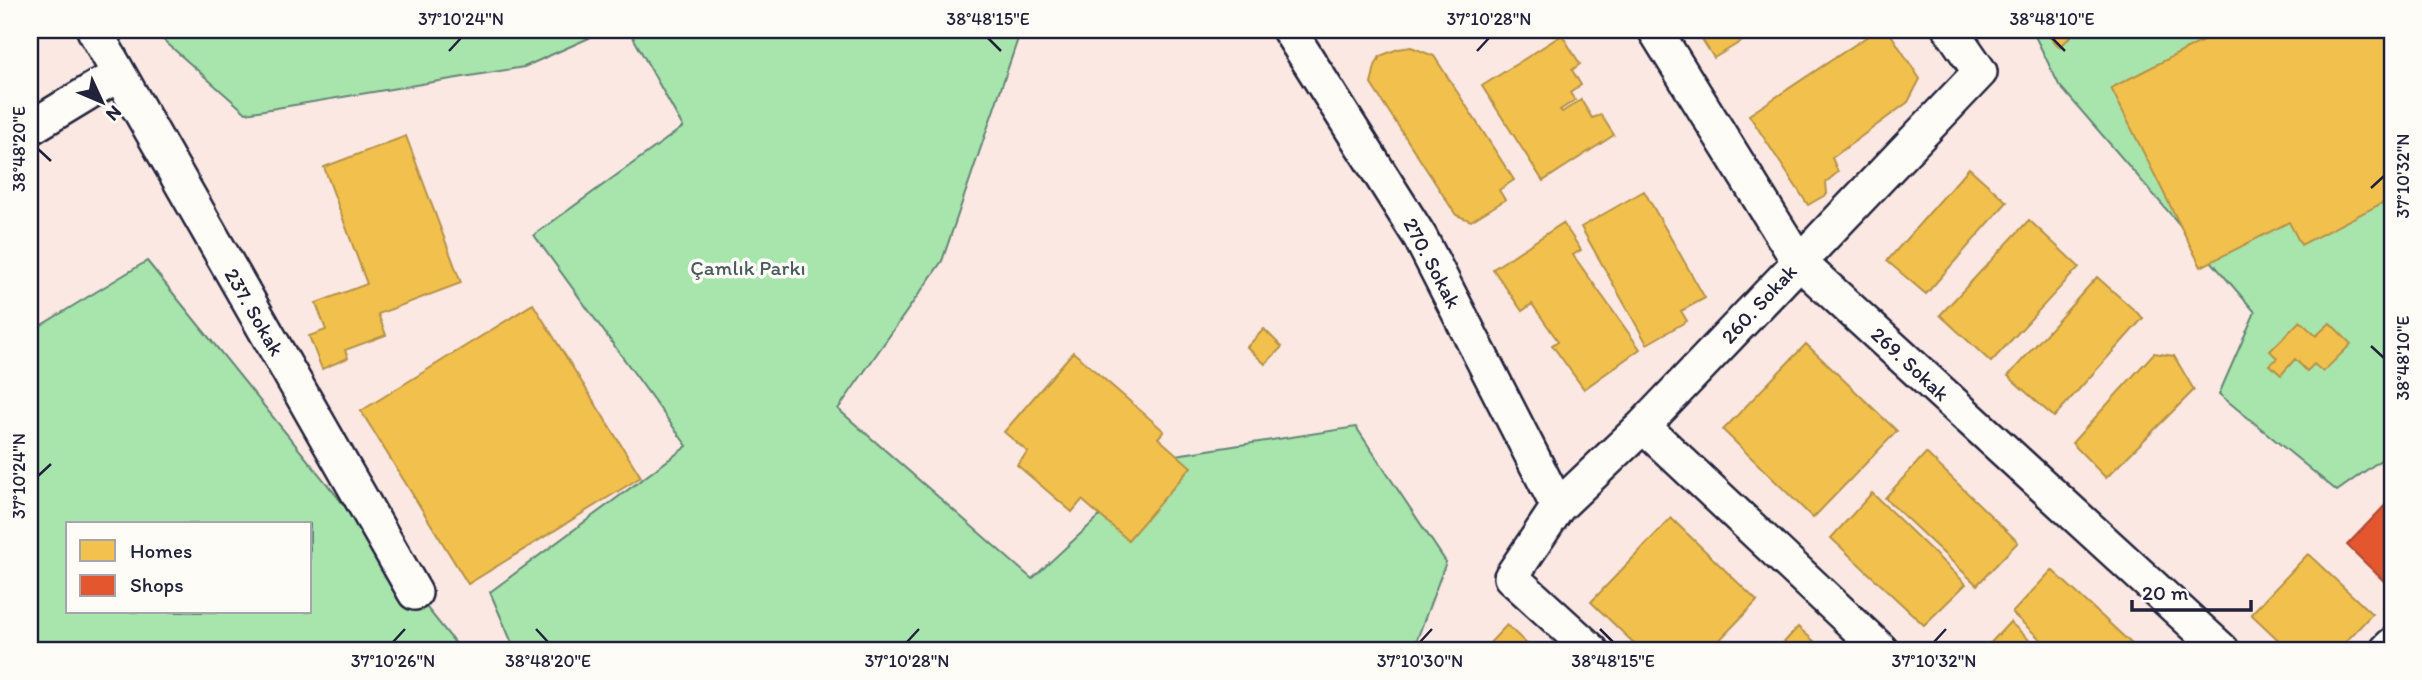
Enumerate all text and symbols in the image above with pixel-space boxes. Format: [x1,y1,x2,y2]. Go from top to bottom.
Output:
text: 37°10'24"N [418,8,504,30]
text: 38°48'15"E [946,8,1030,30]
text: 37°10'28"N [1447,8,1531,30]
text: 38°48'10"E [2010,8,2095,30]
north arrow [66,66,136,136]
text: N [101,101,127,126]
text: 38°48'20"E [8,106,30,192]
text: 37°10'32"N [2392,134,2414,218]
street label: 270. Sokak [1398,213,1467,312]
park label: Çamlık Parkı [690,255,806,280]
street label: 260. Sokak [1716,259,1802,349]
street label: 237. Sokak [219,263,290,360]
text: 38°48'10"E [2392,315,2414,400]
street label: 269. Sokak [1866,321,1955,406]
text: 37°10'24"N [8,433,30,519]
legend [66,522,312,614]
text: Homes [130,538,192,563]
scale bar [2132,568,2250,612]
text: Shops [130,572,184,597]
text: 20 m [2142,580,2189,605]
text: 37°10'26"N [351,650,435,672]
text: 38°48'20"E [505,650,591,672]
text: 37°10'28"N [865,650,949,672]
text: 37°10'30"N [1377,650,1463,672]
text: 38°48'15"E [1571,650,1655,672]
text: 37°10'32"N [1892,650,1976,672]

